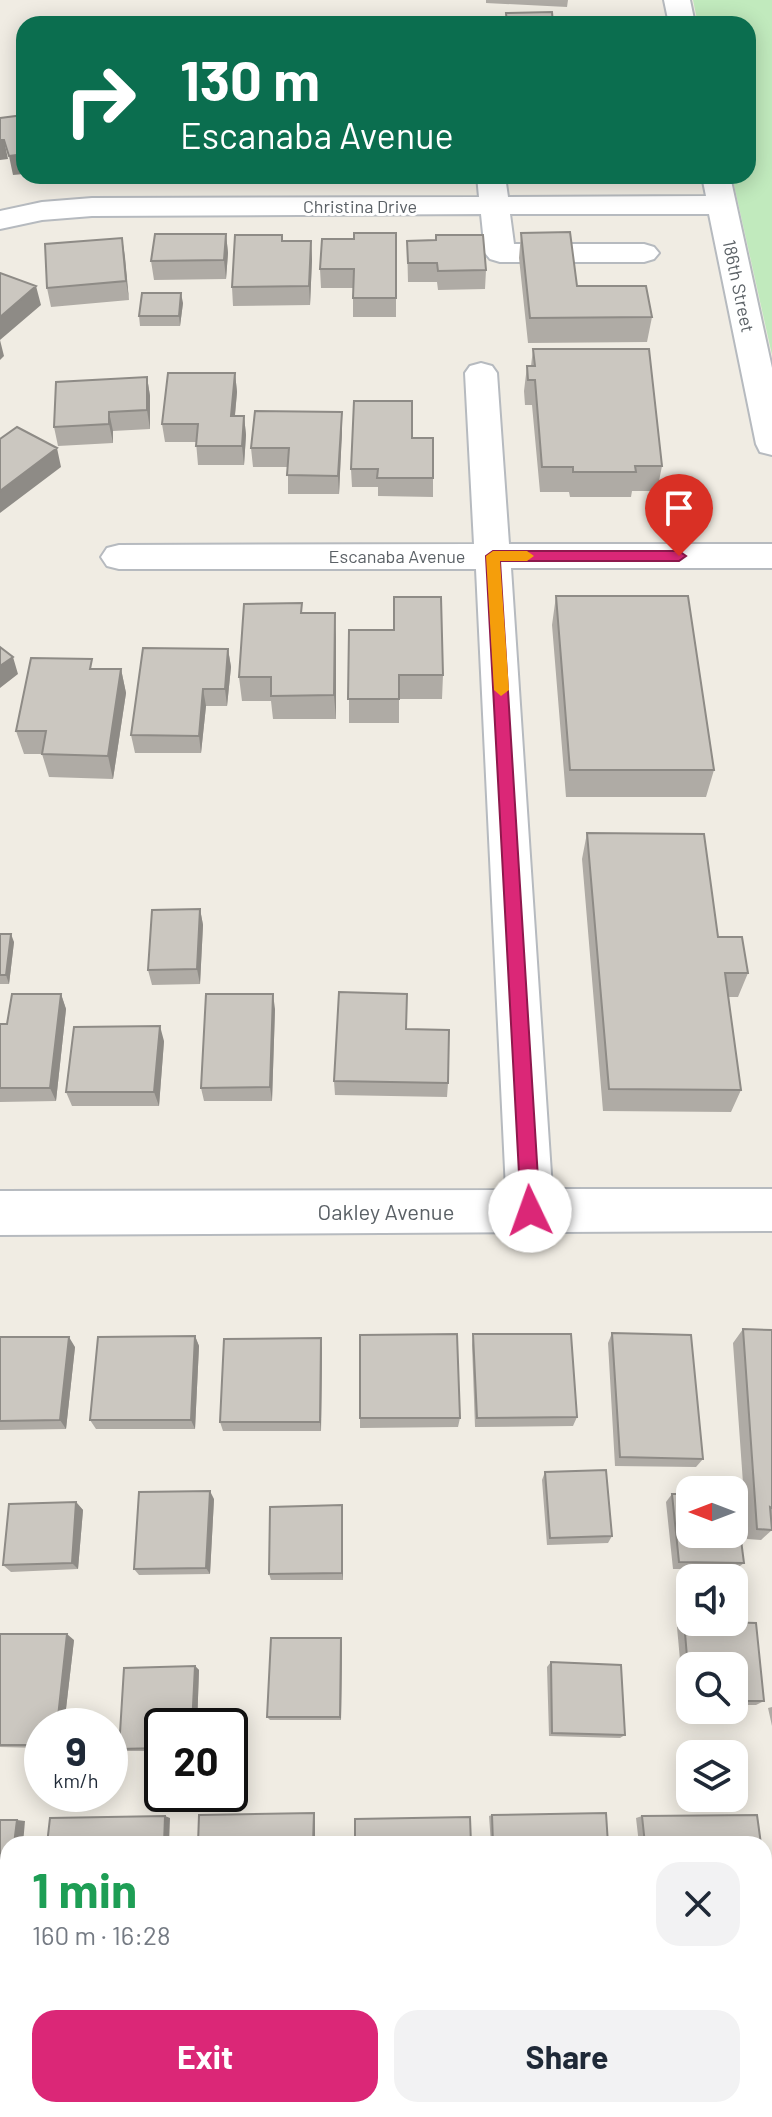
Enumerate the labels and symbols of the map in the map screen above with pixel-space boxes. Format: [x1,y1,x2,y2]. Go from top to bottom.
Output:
street label: Christina Drive [303,195,417,217]
street label: 186th Street [718,238,760,334]
pin [645,474,713,556]
street label: Escanaba Avenue [329,545,465,567]
position arrow [488,1169,572,1253]
street label: Oakley Avenue [318,1198,454,1224]
north arrow [676,1476,748,1548]
speed limit sign: 20 [144,1708,248,1812]

